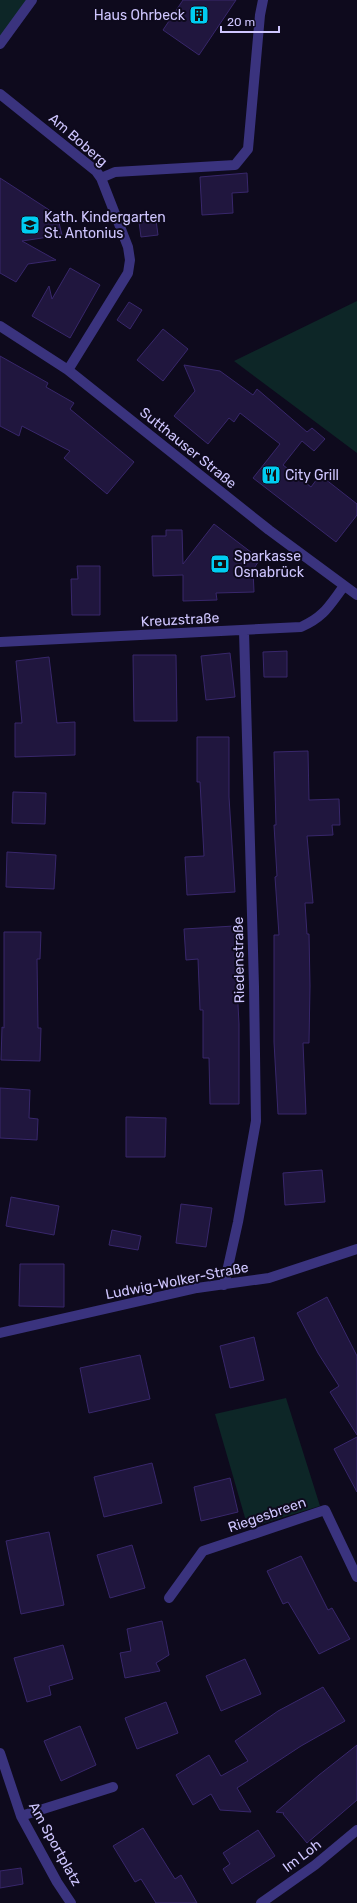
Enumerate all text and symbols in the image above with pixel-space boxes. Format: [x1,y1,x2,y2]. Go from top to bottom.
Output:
building icon: Haus Ohrbeck [188,4,210,26]
place label: Haus Ohrbeck [94,7,186,24]
scale bar [221,8,279,34]
text: 20 m [227,15,255,29]
street label: Am Boberg [45,110,111,170]
place label: Kath. Kindergarten St. Antonius [44,209,166,242]
school or university icon: Kath. Kindergarten St. Antonius [19,214,41,236]
street label: Sutthauser Straße [136,404,240,492]
restaurant icon: City Grill [260,464,282,486]
place label: City Grill [285,467,339,484]
place label: Sparkasse Osnabrück [234,548,305,581]
bank icon: Sparkasse Osnabrück [209,553,231,575]
street label: Kreuzstraße [140,609,220,631]
street label: Riedenstraße [230,916,248,1003]
street label: Ludwig-Wolker-Straße [104,1259,250,1303]
street label: Riegesbreen [226,1494,308,1536]
street label: Am Sportplatz [25,1799,85,1889]
street label: Im Loh [279,1836,325,1876]

